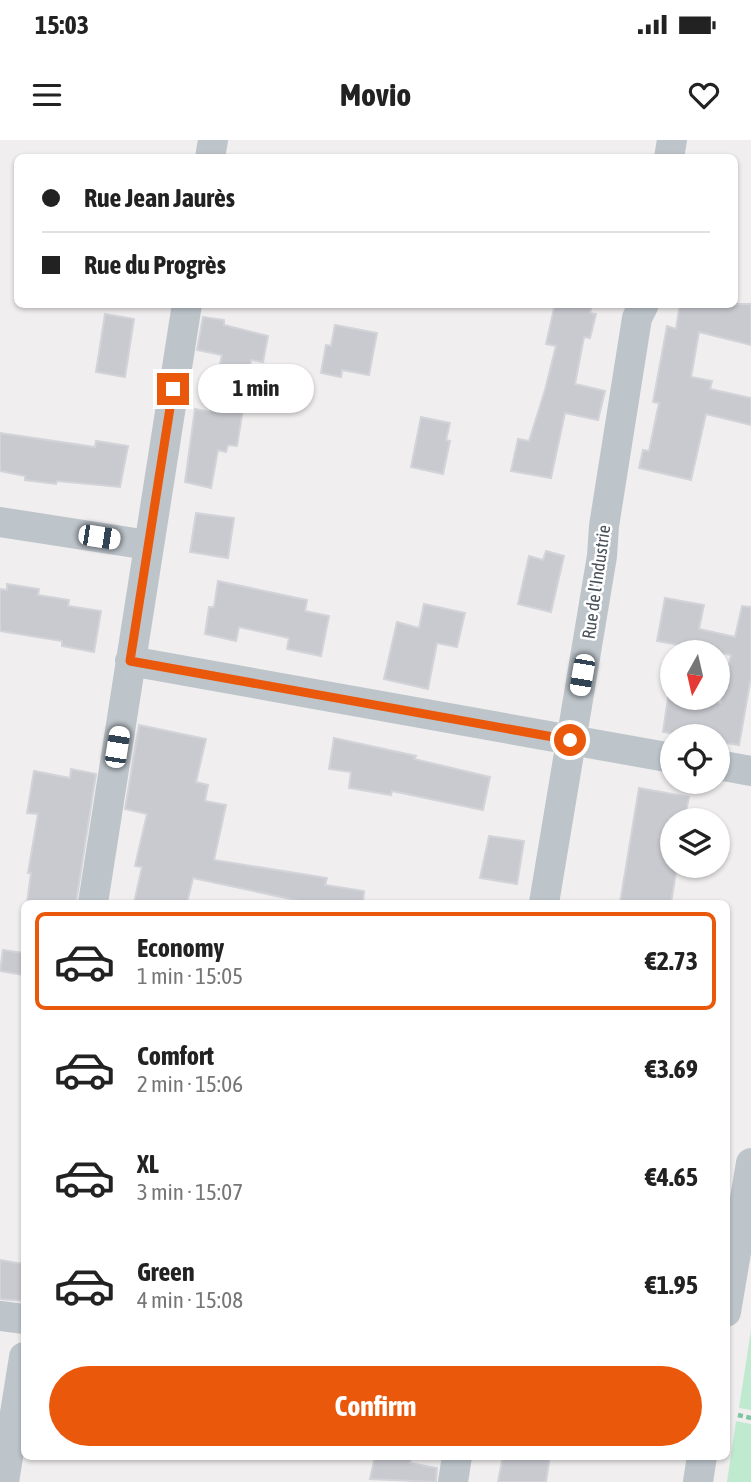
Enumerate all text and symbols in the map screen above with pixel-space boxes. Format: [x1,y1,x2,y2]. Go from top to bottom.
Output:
text: 15:03 [35,10,89,40]
icon: menu [28,76,66,114]
text: Movio [340,76,411,113]
icon: heart [685,76,723,114]
text: Rue Jean Jaurès [84,183,235,213]
text: Rue du Progrès [84,250,226,280]
callout: 1 min [198,364,313,414]
route end [157,373,189,405]
text: 1 min [233,375,279,401]
car [77,523,122,551]
street label: Rue de l'Industrie [578,524,614,640]
north arrow [660,640,730,710]
map controls [660,640,730,878]
car [569,652,596,698]
route start [554,724,586,756]
button: locate [660,724,730,794]
car [104,725,131,769]
button: layers [660,808,730,878]
icon: car [53,930,116,993]
text: Economy [137,933,224,963]
text: €2.73 [645,946,698,976]
text: 1 min · 15:05 [137,963,243,989]
icon: car [53,1038,116,1101]
text: Comfort [137,1041,214,1071]
text: €3.69 [645,1054,698,1084]
text: 2 min · 15:06 [137,1071,243,1097]
icon: car [53,1146,116,1209]
text: XL [137,1149,159,1179]
text: €4.65 [645,1162,698,1192]
text: 3 min · 15:07 [137,1179,243,1205]
icon: car [53,1254,116,1317]
text: Green [137,1257,195,1287]
text: €1.95 [645,1270,698,1300]
text: 4 min · 15:08 [137,1287,243,1313]
button: Confirm [49,1366,702,1446]

